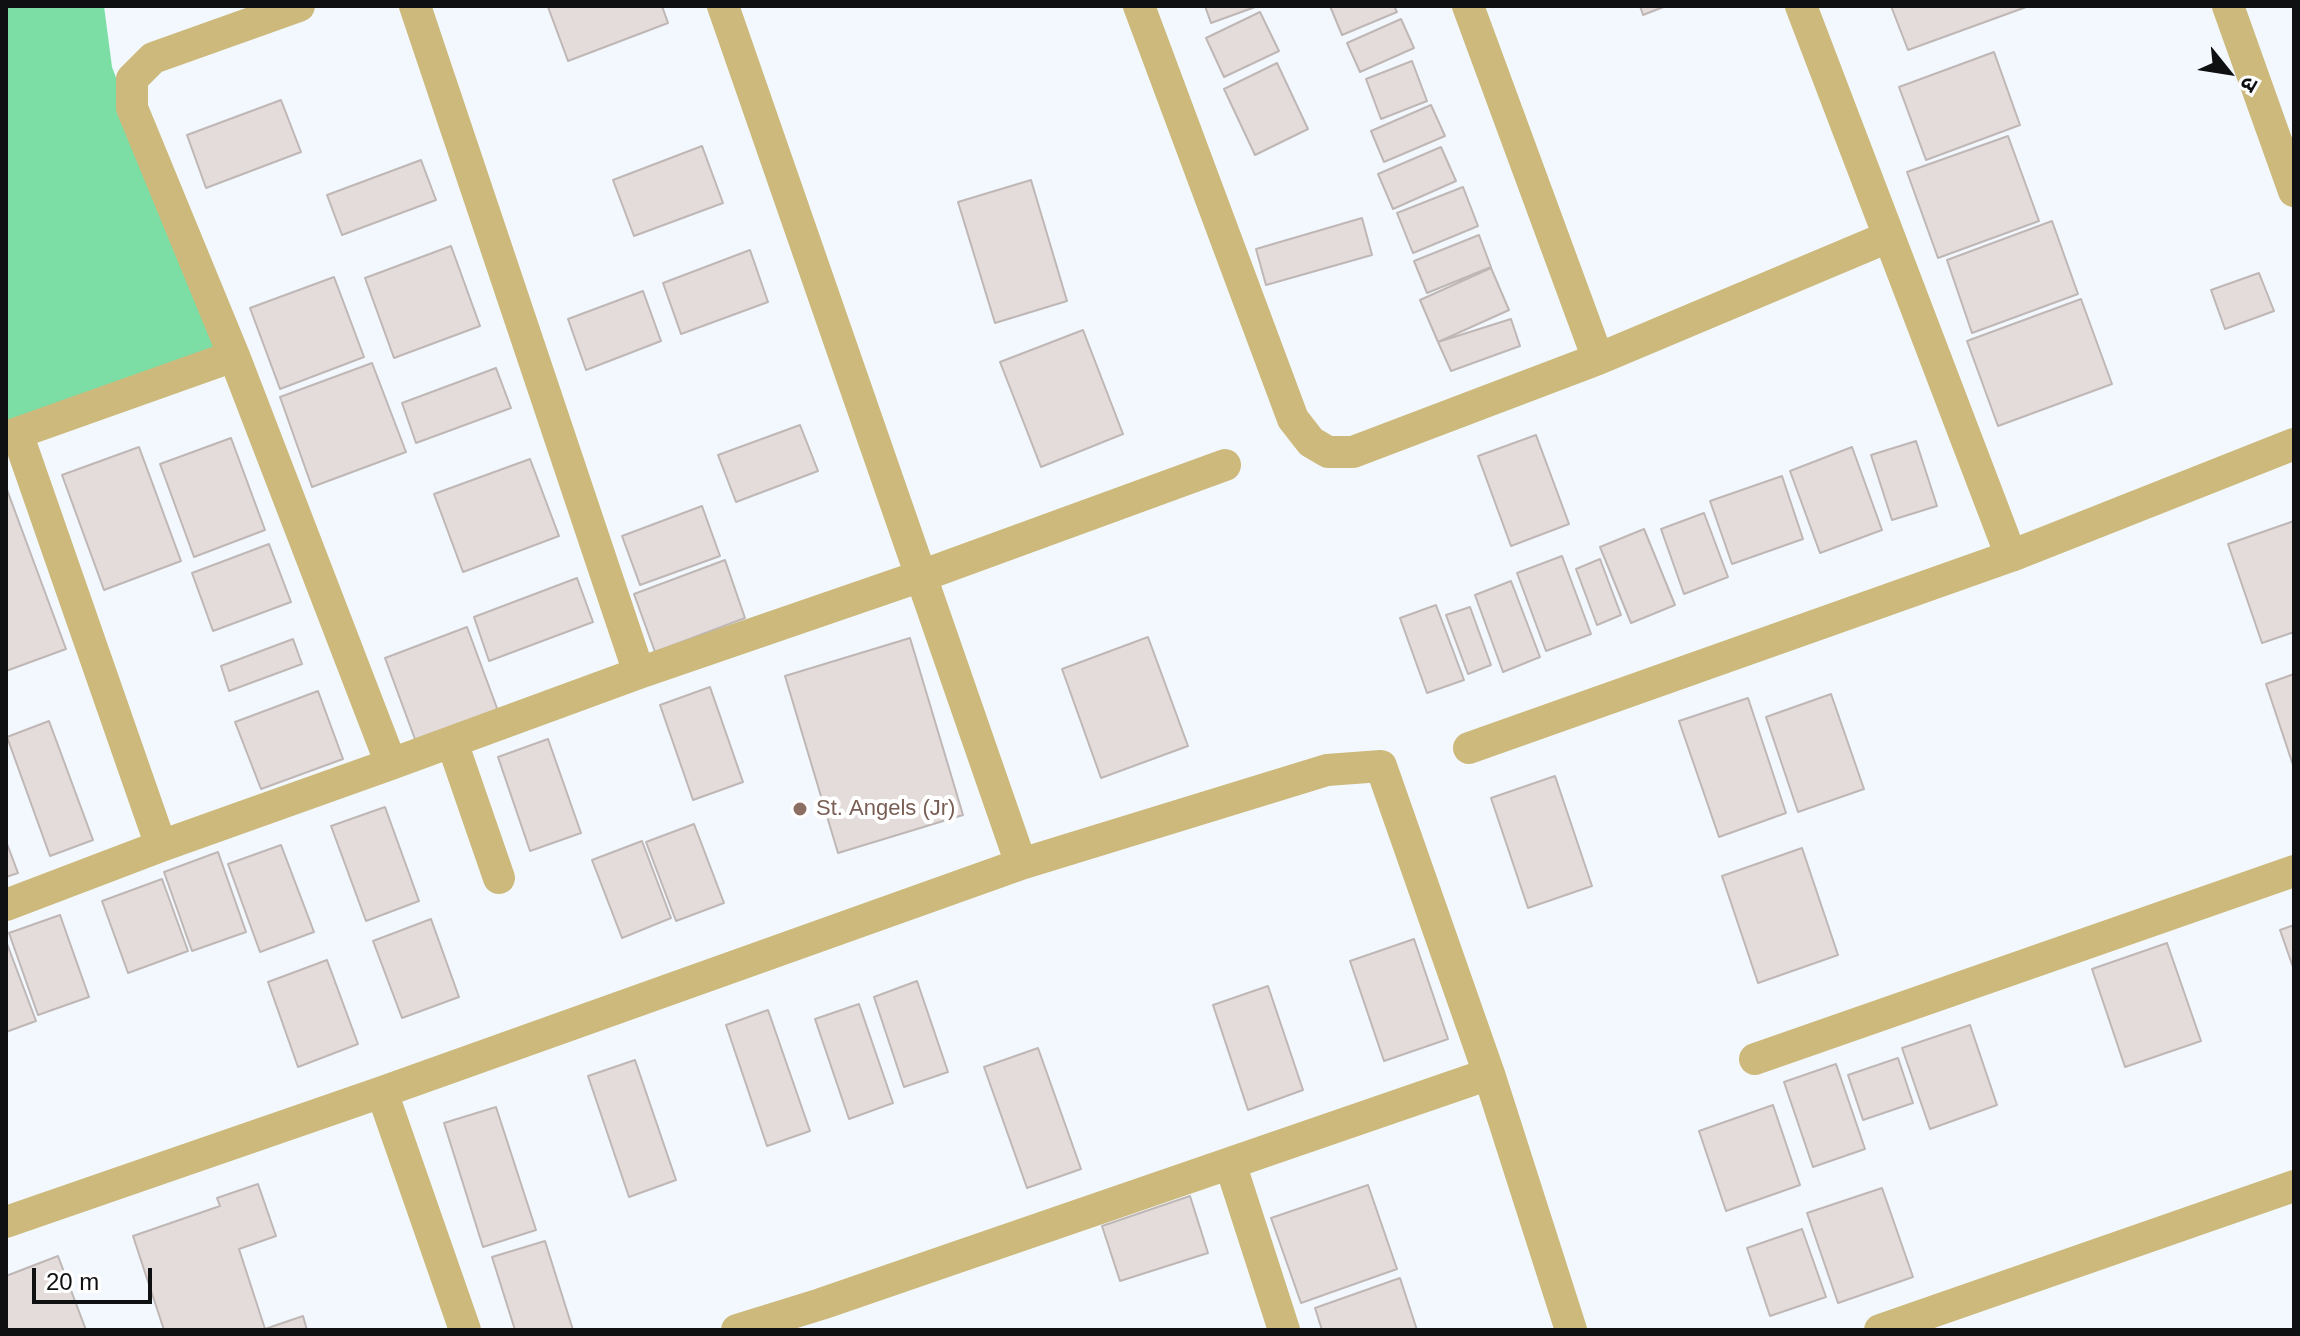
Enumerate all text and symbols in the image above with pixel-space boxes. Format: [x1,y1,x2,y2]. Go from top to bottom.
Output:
north arrow [2188,32,2268,112]
text: उ [2235,72,2263,96]
place label: St. Angels (Jr) [816,796,955,822]
marker: St. Angels (Jr) [791,800,809,818]
scale bar [36,1252,156,1302]
text: 20 m [46,1268,99,1295]

